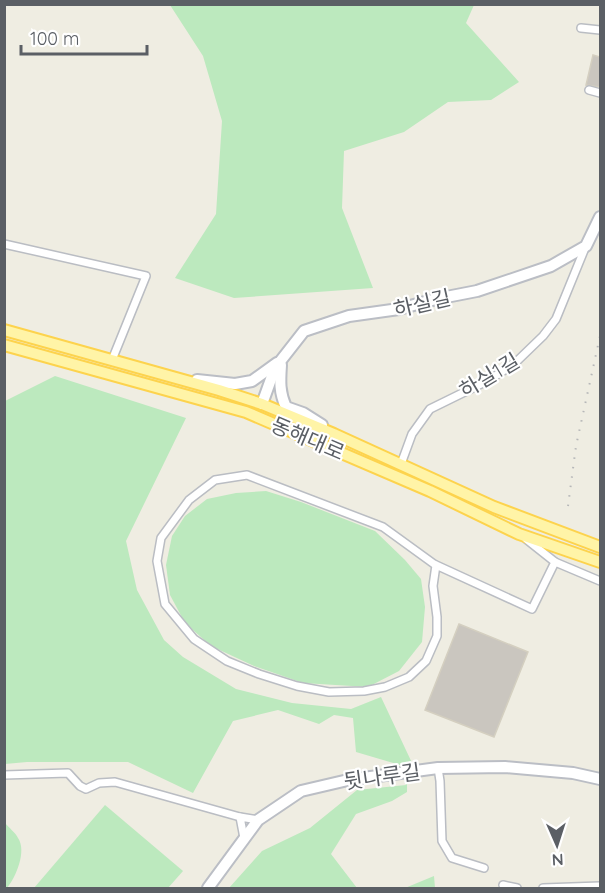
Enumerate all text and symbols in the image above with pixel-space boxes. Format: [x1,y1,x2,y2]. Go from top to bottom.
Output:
scale bar [21,18,147,56]
text: 100 m [30,27,79,50]
street label: 하실길 [391,284,453,322]
street label: 하실1길 [454,347,524,403]
street label: 동해대로 [267,411,349,465]
street label: 뒷나루길 [342,758,422,794]
north arrow [527,815,587,875]
text: N [551,850,564,870]

